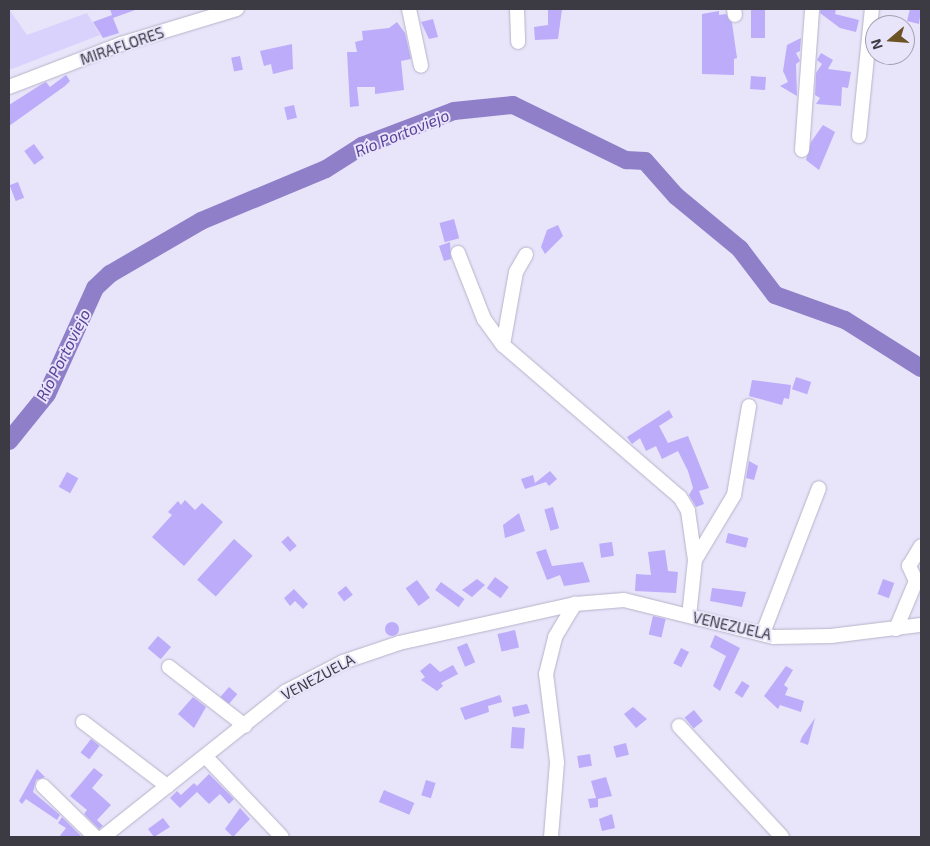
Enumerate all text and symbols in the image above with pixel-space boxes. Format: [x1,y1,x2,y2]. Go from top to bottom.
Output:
north arrow [865,15,915,65]
street label: MIRAFLORES [78,23,166,69]
text: N [867,37,886,52]
water label: Río Portoviejo [352,105,452,161]
water label: Río Portoviejo [32,306,94,404]
street label: VENEZUELA [691,608,773,644]
street label: VENEZUELA [278,650,358,704]

